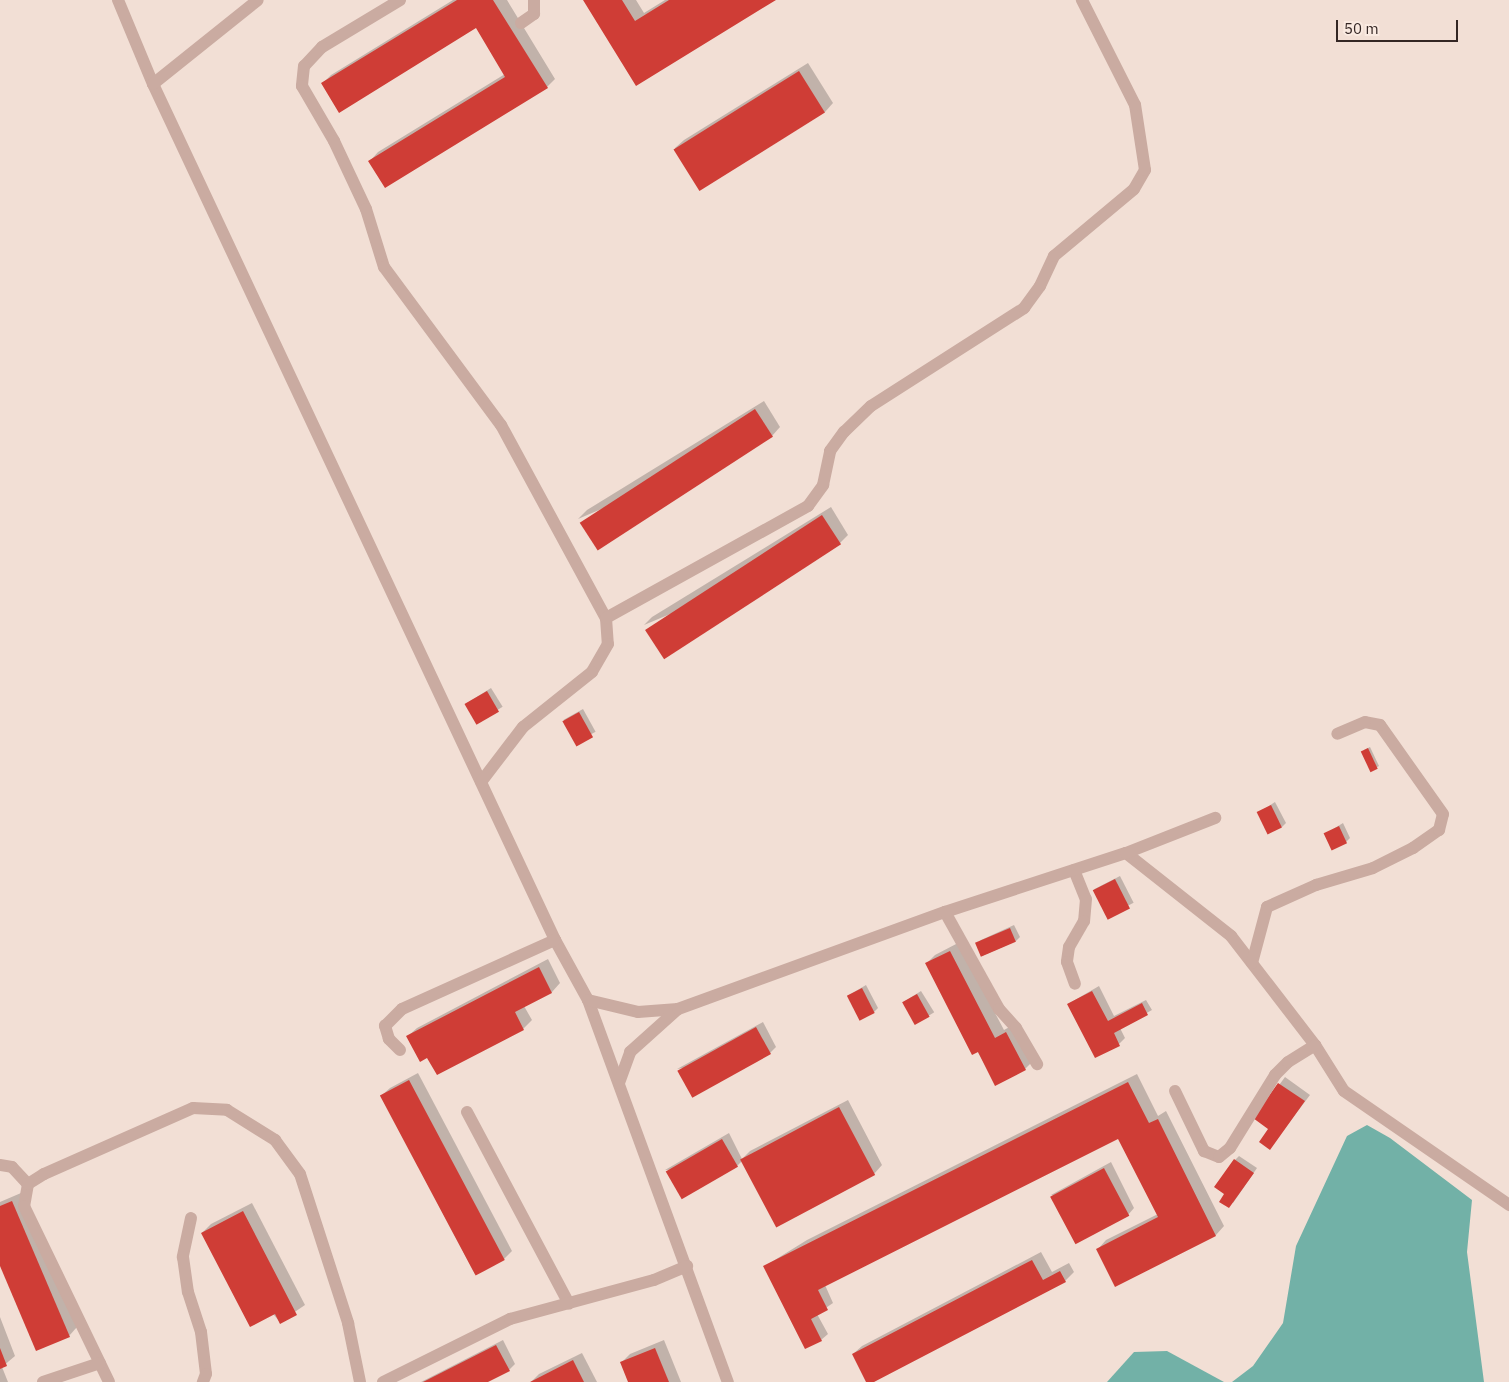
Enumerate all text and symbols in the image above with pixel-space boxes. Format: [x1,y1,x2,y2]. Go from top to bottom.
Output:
scale bar [1339,10,1462,42]
text: 50 m [1344,19,1379,38]

